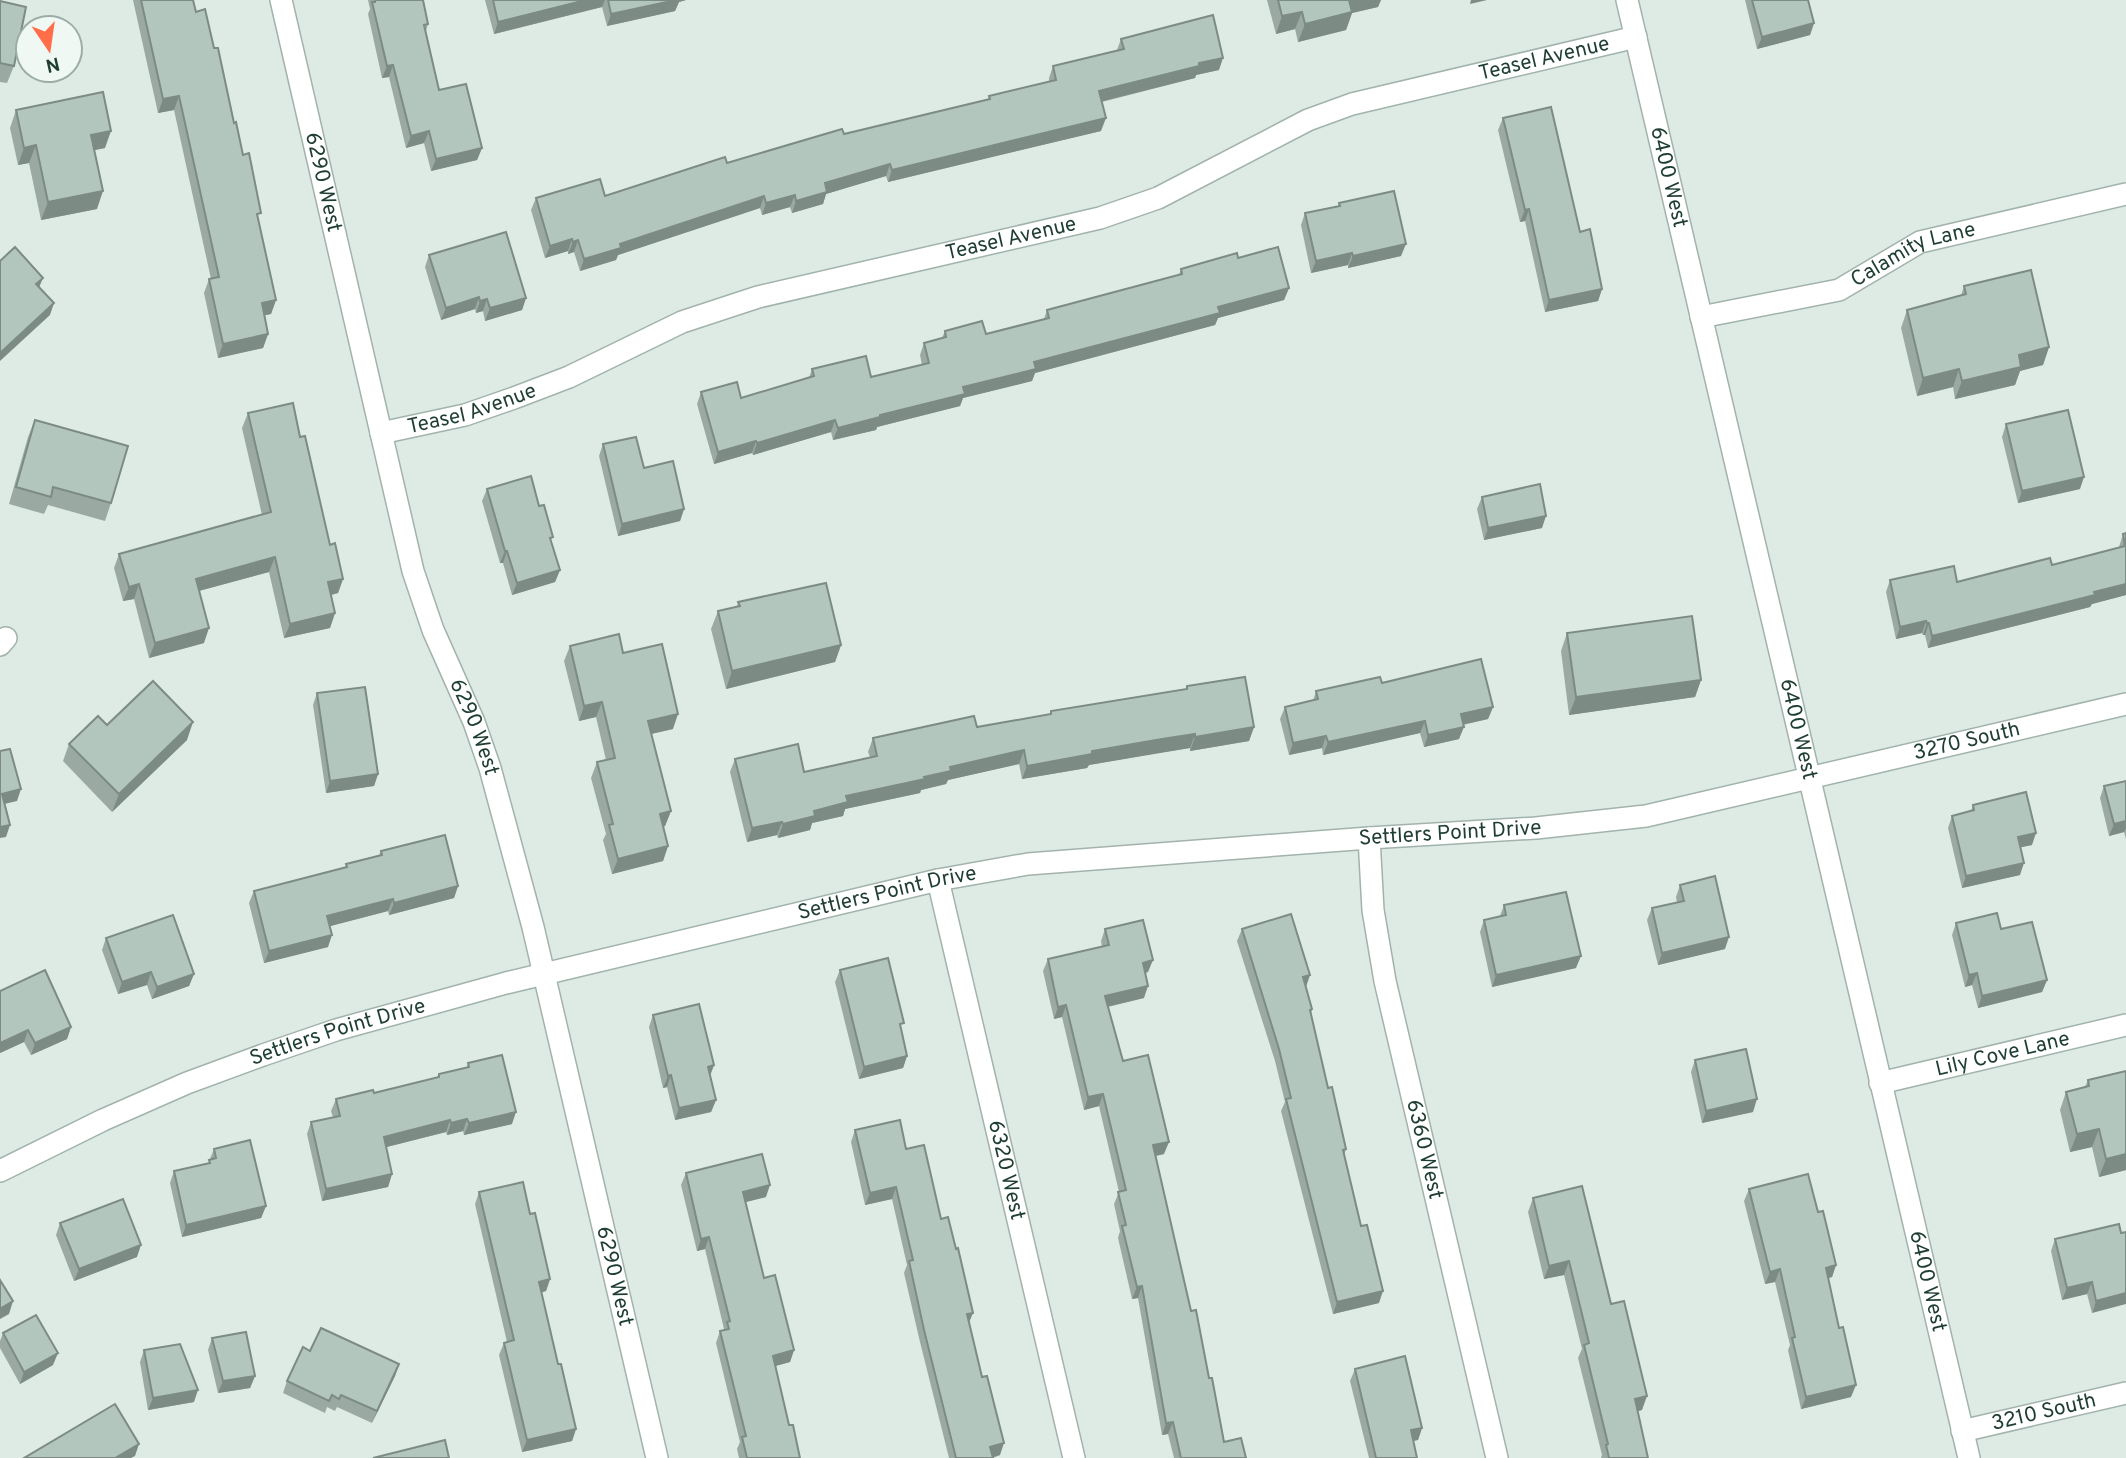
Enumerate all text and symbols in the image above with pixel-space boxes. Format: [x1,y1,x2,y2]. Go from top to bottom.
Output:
north arrow [14,14,84,84]
street label: Teasel Avenue [1476,30,1612,87]
text: N [43,50,62,77]
street label: 6400 West [1644,124,1693,230]
street label: 6290 West [299,130,348,235]
street label: Teasel Avenue [943,210,1079,267]
street label: Calamity Lane [1846,216,1978,293]
street label: Teasel Avenue [405,377,540,440]
street label: 6290 West [443,675,505,778]
street label: 6400 West [1773,676,1823,782]
street label: 3270 South [1911,716,2023,767]
street label: Settlers Point Drive [1358,814,1542,852]
street label: Settlers Point Drive [795,860,979,926]
street label: Settlers Point Drive [246,992,429,1072]
street label: Lily Cove Lane [1933,1025,2073,1083]
street label: 6360 West [1400,1097,1449,1202]
street label: 6320 West [981,1118,1031,1223]
street label: 6290 West [590,1224,639,1329]
street label: 6400 West [1903,1228,1952,1334]
street label: 3210 South [1989,1387,2099,1437]

